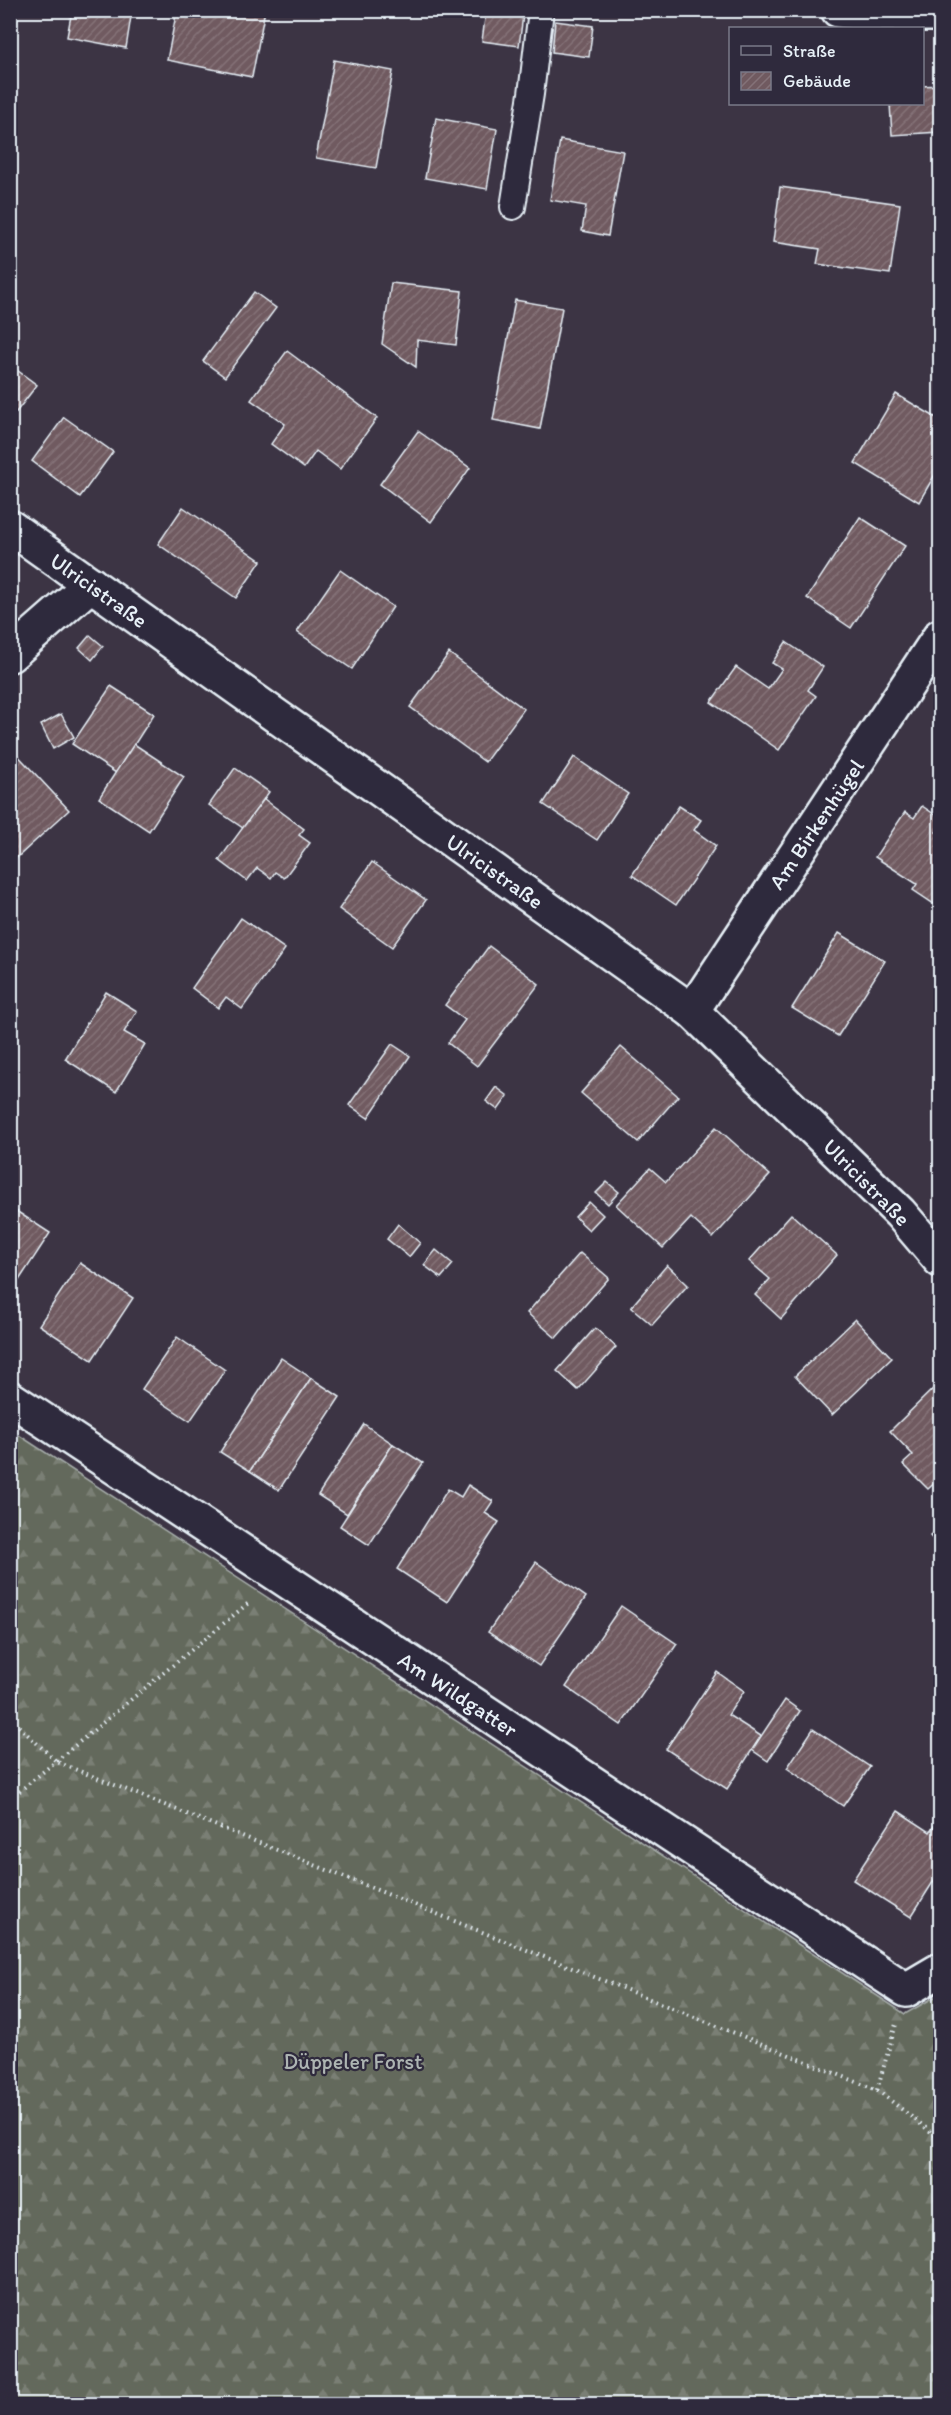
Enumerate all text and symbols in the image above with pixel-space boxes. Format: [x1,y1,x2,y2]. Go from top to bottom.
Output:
legend [729,27,924,105]
text: Straße [783,40,836,62]
text: Gebäude [783,70,851,92]
street label: Ulricistraße [45,547,153,634]
street label: Am Birkenhügel [763,754,870,895]
street label: Ulricistraße [441,828,549,915]
street label: Ulricistraße [817,1133,916,1232]
street label: Am Wildgatter [393,1646,523,1743]
park label: Düppeler Forst [284,2048,423,2075]

